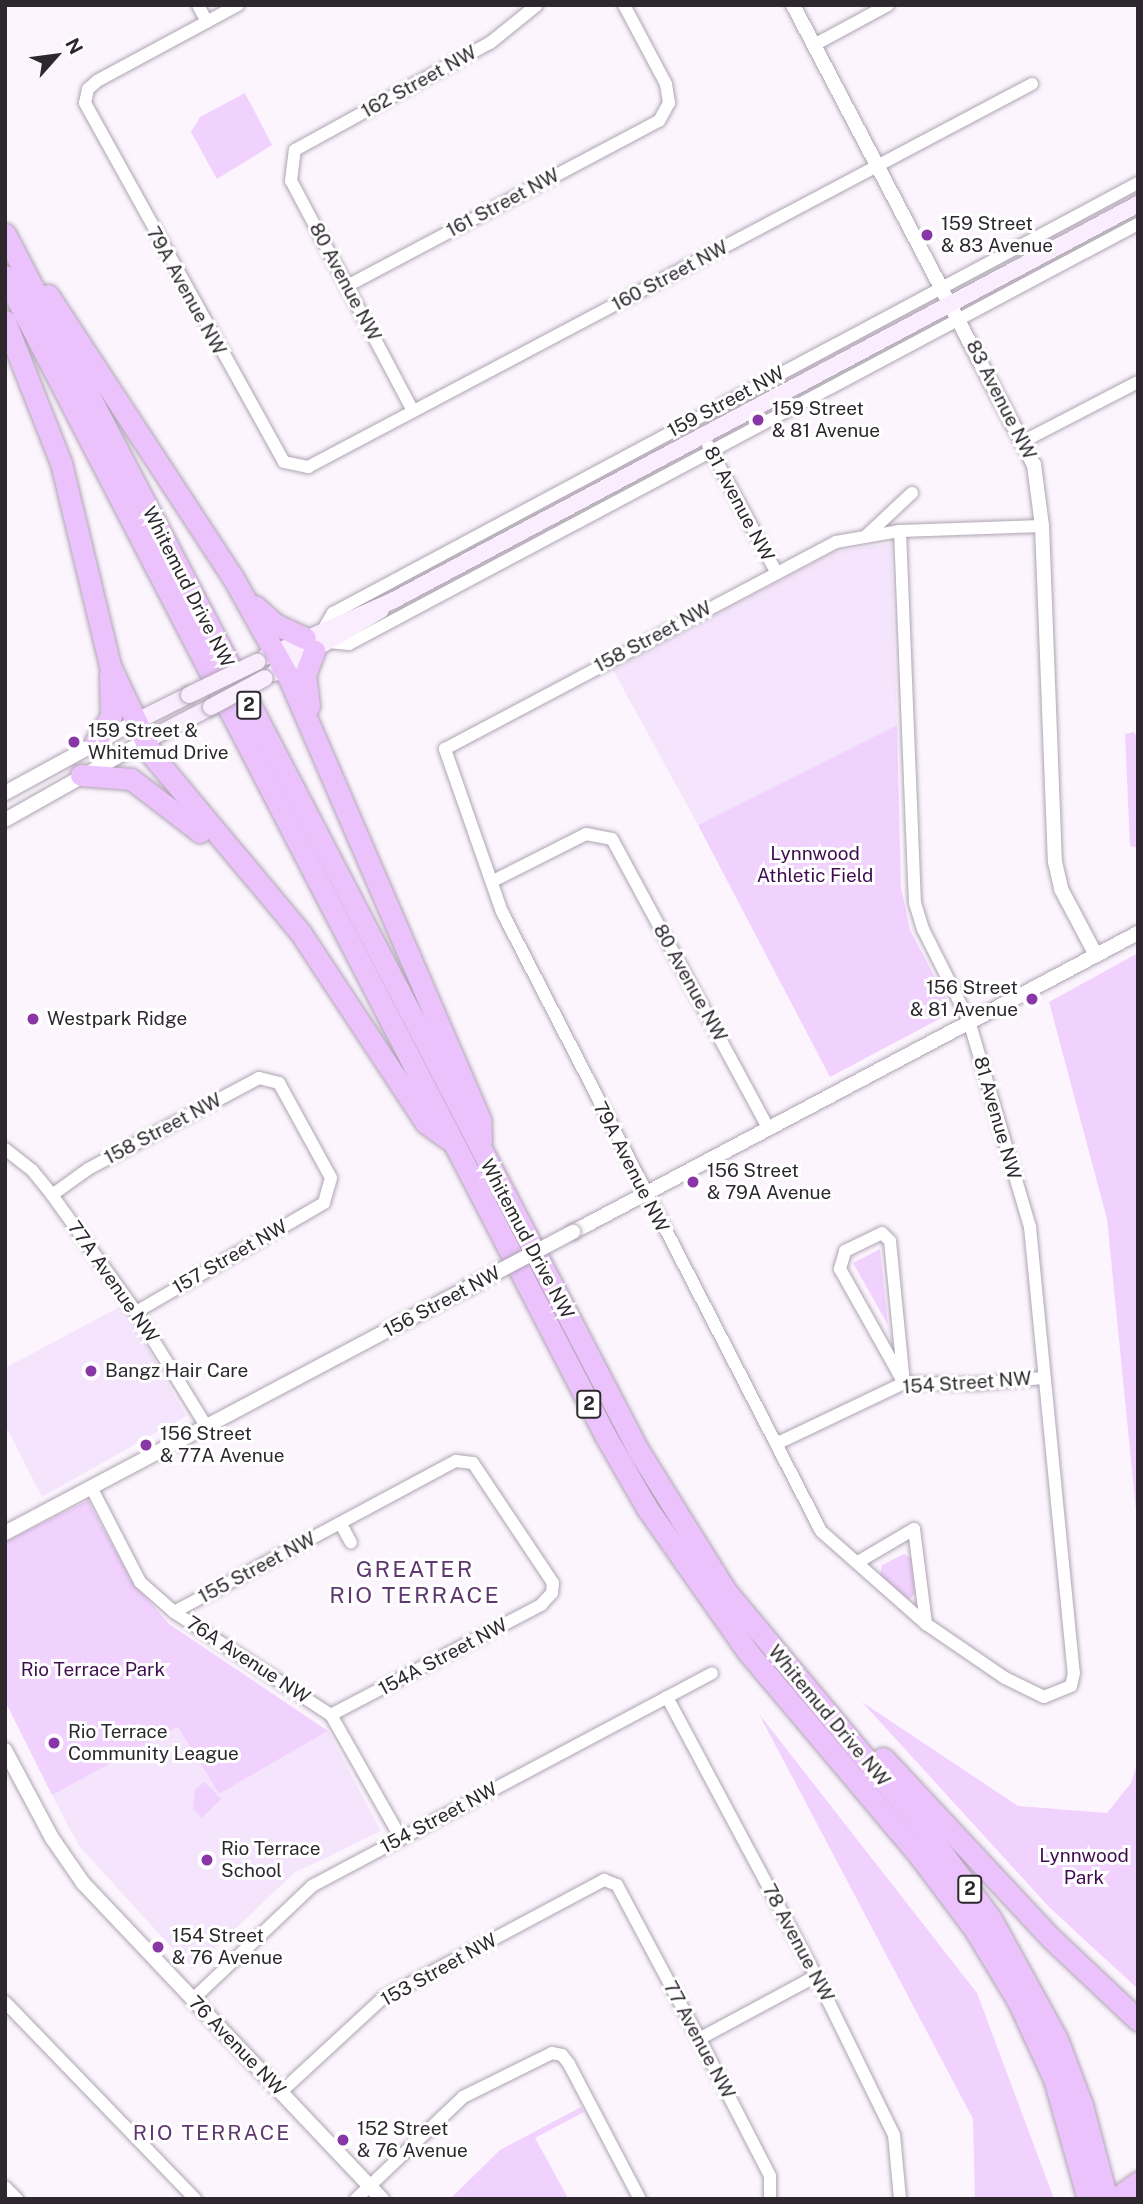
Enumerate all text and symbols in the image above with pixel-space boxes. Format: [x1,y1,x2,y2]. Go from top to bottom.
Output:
north arrow [21,21,91,91]
text: N [61,34,88,58]
street label: 162 Street NW [357,41,481,123]
street label: 161 Street NW [443,164,563,242]
place label: 159 Street & 83 Avenue [941,213,1053,257]
street label: 80 Avenue NW [304,219,386,345]
street label: 79A Avenue NW [141,223,231,359]
marker: 159 Street & 83 Avenue [919,227,935,243]
street label: 160 Street NW [608,236,732,316]
street label: 83 Avenue NW [961,336,1041,464]
street label: 159 Street NW [664,362,788,442]
place label: 159 Street & 81 Avenue [772,398,880,442]
marker: 159 Street & 81 Avenue [750,412,766,428]
street label: 81 Avenue NW [699,443,779,565]
street label: Whitemud Drive NW [138,503,238,671]
street label: 158 Street NW [591,597,715,677]
road number: 2 [235,690,263,720]
place label: 159 Street & Whitemud Drive [88,720,229,764]
marker: 159 Street & Whitemud Drive [66,734,82,750]
park label: Lynnwood Athletic Field [757,843,873,887]
street label: 80 Avenue NW [648,920,732,1046]
place label: 156 Street & 81 Avenue [910,977,1018,1021]
marker: 156 Street & 81 Avenue [1024,991,1040,1007]
place label: Westpark Ridge [47,1008,187,1030]
marker: Westpark Ridge [25,1011,41,1027]
street label: 81 Avenue NW [969,1054,1025,1182]
street label: 158 Street NW [101,1089,225,1169]
street label: 79A Avenue NW [588,1098,674,1236]
street label: Whitemud Drive NW [475,1155,579,1323]
place label: 156 Street & 79A Avenue [707,1160,831,1204]
marker: 156 Street & 79A Avenue [685,1174,701,1190]
street label: 157 Street NW [169,1215,291,1299]
street label: 77A Avenue NW [63,1217,163,1347]
street label: 156 Street NW [380,1262,504,1342]
place label: Bangz Hair Care [105,1360,248,1382]
marker: Bangz Hair Care [83,1363,99,1379]
street label: 154 Street NW [902,1367,1032,1399]
road number: 2 [575,1390,603,1419]
place label: 156 Street & 77A Avenue [160,1423,285,1467]
marker: 156 Street & 77A Avenue [138,1437,154,1453]
street label: 155 Street NW [195,1528,319,1608]
district label: GREATER RIO TERRACE [331,1555,499,1609]
street label: 76A Avenue NW [182,1611,314,1709]
street label: 154A Street NW [375,1613,511,1701]
street label: Whitemud Drive NW [763,1641,895,1791]
park label: Rio Terrace Park [21,1659,165,1681]
place label: Rio Terrace Community League [68,1721,239,1765]
marker: Rio Terrace Community League [46,1735,62,1751]
street label: 154 Street NW [377,1778,501,1858]
place label: Rio Terrace School [221,1838,321,1882]
park label: Lynnwood Park [1039,1845,1129,1889]
marker: Rio Terrace School [199,1852,215,1868]
road number: 2 [956,1874,984,1903]
street label: 78 Avenue NW [757,1880,839,2006]
place label: 154 Street & 76 Avenue [172,1925,283,1969]
street label: 153 Street NW [377,1929,501,2011]
marker: 154 Street & 76 Avenue [150,1939,166,1955]
street label: 77 Avenue NW [658,1977,740,2103]
street label: 76 Avenue NW [184,1991,290,2101]
place label: 152 Street & 76 Avenue [357,2118,468,2162]
district label: RIO TERRACE [134,2120,290,2146]
marker: 152 Street & 76 Avenue [335,2132,351,2148]

